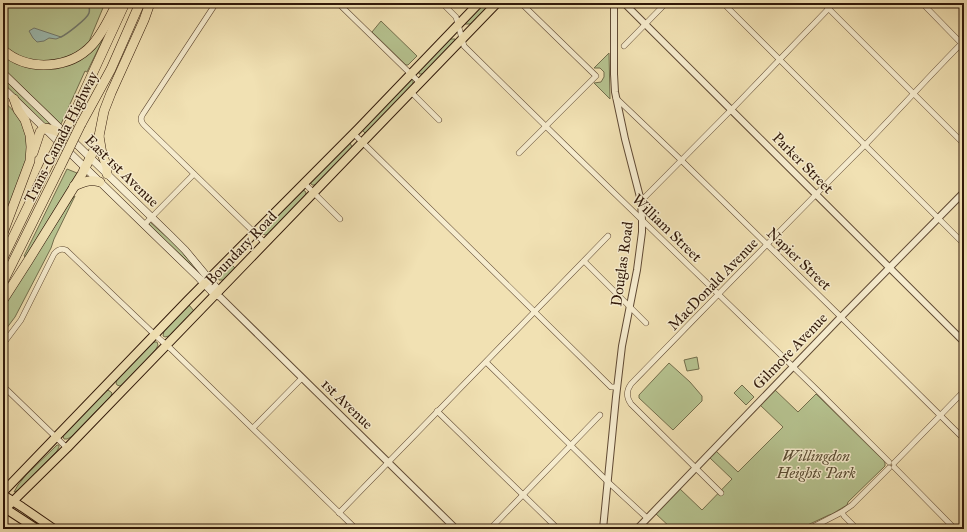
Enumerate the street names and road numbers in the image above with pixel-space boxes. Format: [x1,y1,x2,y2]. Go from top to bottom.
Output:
street label: Trans-Canada Highway [20,67,102,206]
street label: Parker Street [769,129,838,198]
street label: East 1st Avenue [81,131,163,211]
street label: William Street [628,190,706,266]
street label: Boundary Road [201,207,281,289]
street label: Douglas Road [607,220,637,308]
street label: Napier Street [763,224,835,295]
street label: MacDonald Avenue [664,234,762,334]
street label: Gilmore Avenue [749,309,831,393]
street label: 1st Avenue [317,375,377,433]

